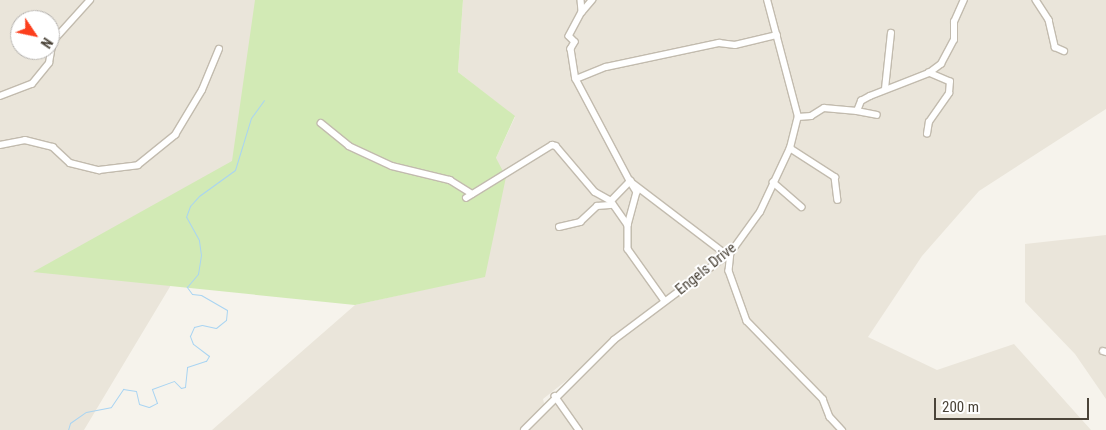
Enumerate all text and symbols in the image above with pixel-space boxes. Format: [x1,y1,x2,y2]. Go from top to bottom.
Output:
north arrow [10,10,60,60]
text: N [38,35,56,51]
street label: Engels Drive [672,239,740,299]
scale bar [936,388,1091,420]
text: 200 m [942,398,979,416]

